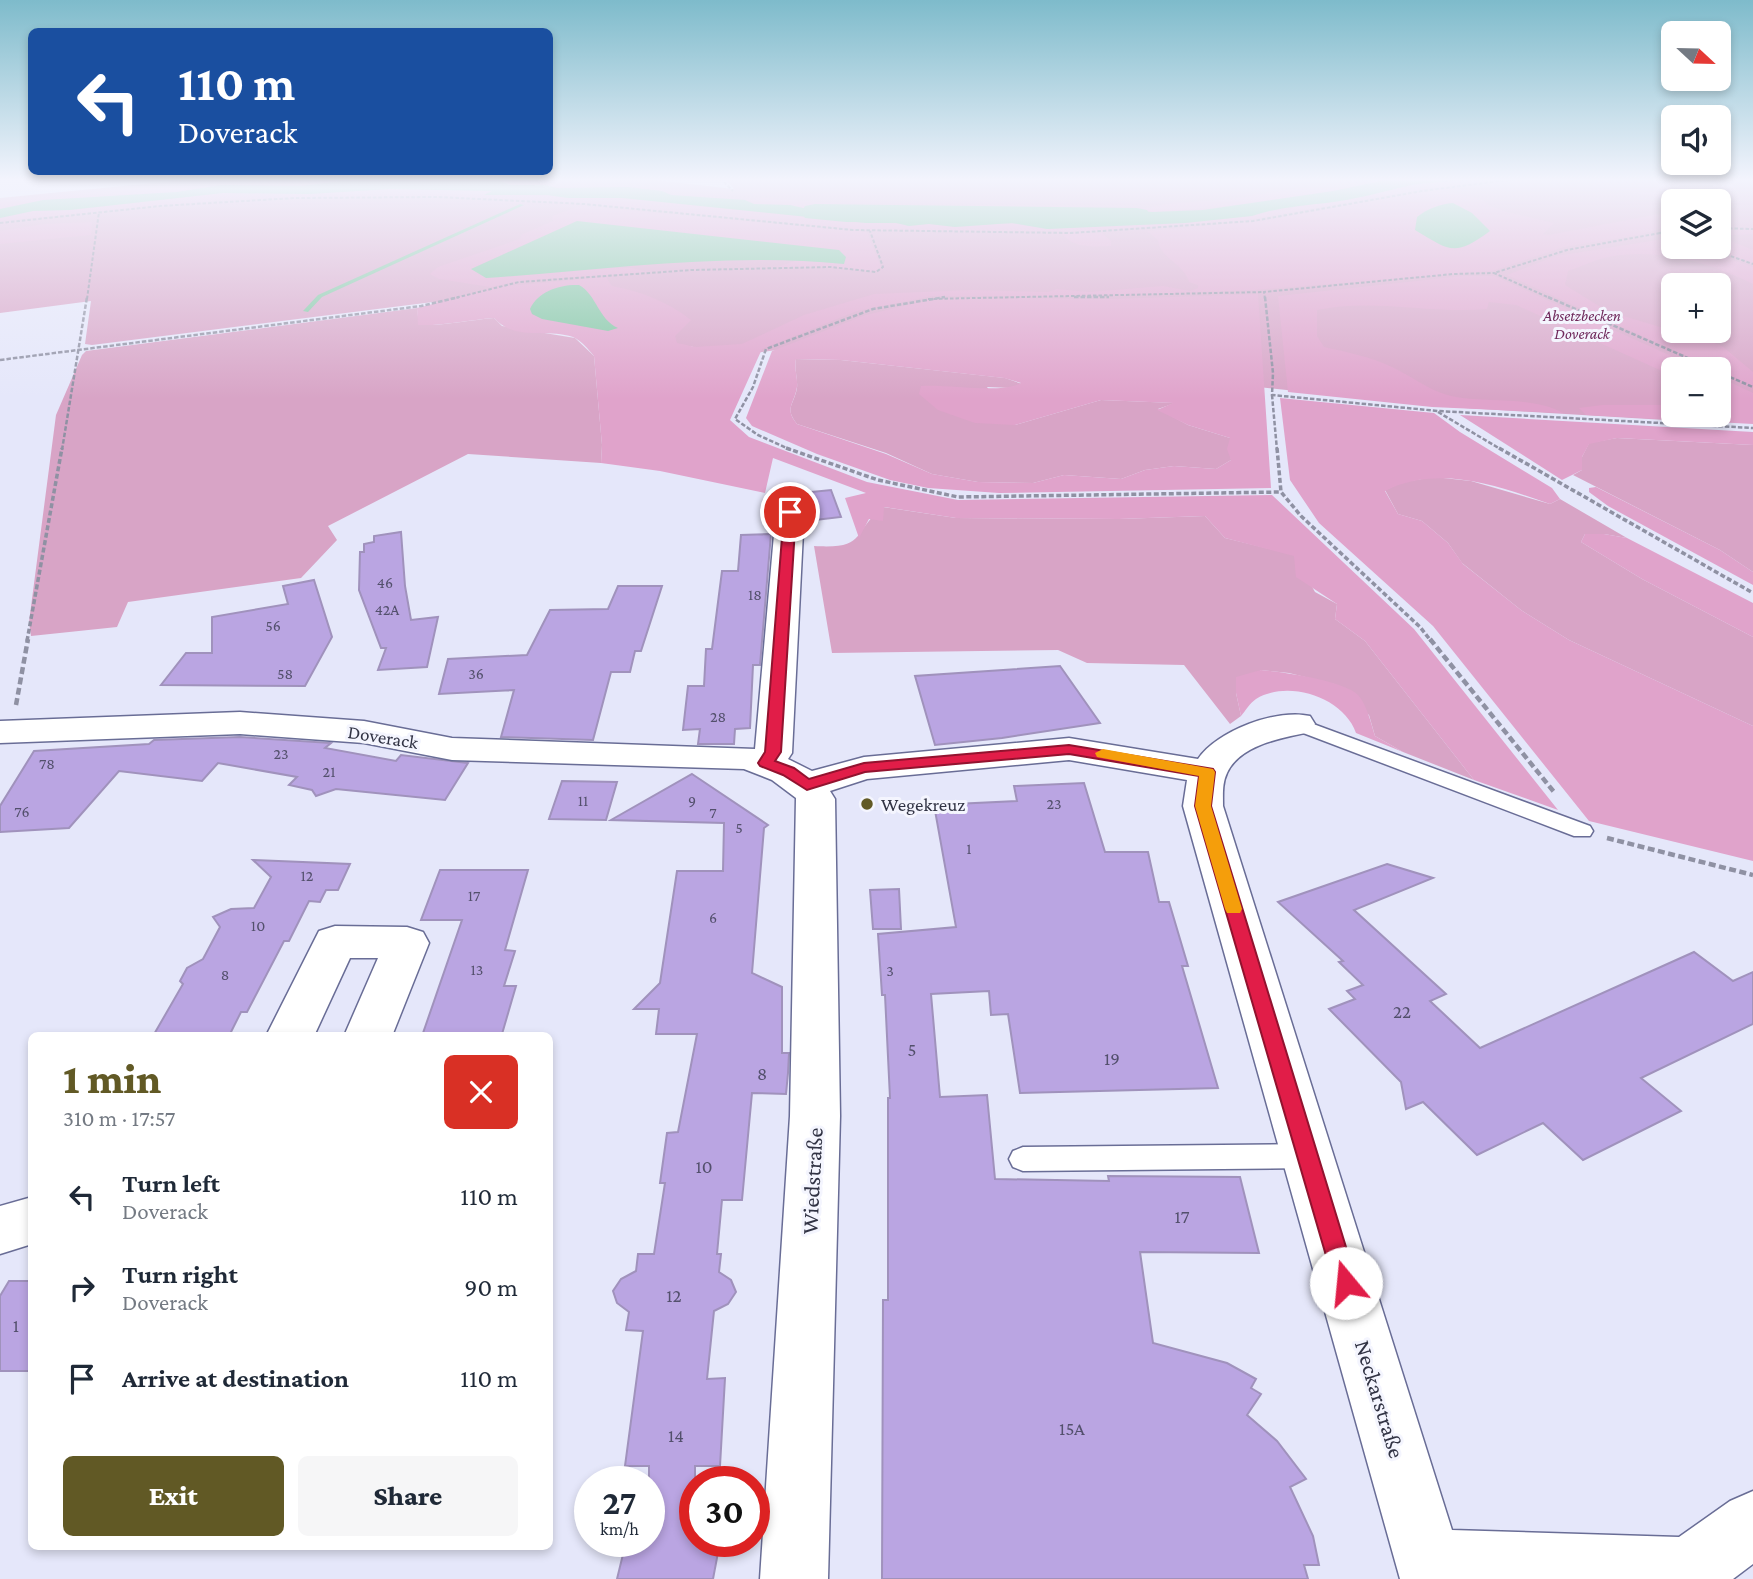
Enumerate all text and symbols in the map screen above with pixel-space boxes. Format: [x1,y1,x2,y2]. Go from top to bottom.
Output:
north arrow [1661,21,1731,91]
map controls [1661,21,1731,427]
icon: left [63,56,154,147]
text: 110 m [178,56,295,111]
button: sound [1661,105,1731,175]
text: Doverack [178,114,298,150]
button: layers [1661,189,1731,259]
button: + [1661,273,1731,343]
park label: Absetzbecken Doverack [1542,307,1621,342]
button: − [1661,357,1731,427]
pin [760,482,820,542]
icon: arrive [771,493,809,531]
house number: 46 [377,574,393,591]
house number: 18 [748,586,762,603]
house number: 42A [375,601,400,618]
house number: 56 [265,617,281,634]
house number: 58 [277,665,293,682]
house number: 36 [468,665,484,682]
house number: 28 [710,708,726,725]
street label: Doverack [346,721,421,753]
house number: 23 [273,745,289,762]
house number: 78 [39,755,55,772]
house number: 21 [323,763,335,780]
house number: 11 [578,792,588,809]
house number: 9 [688,792,696,809]
place label: Wegekreuz [881,794,965,815]
house number: 23 [1046,795,1062,812]
marker: Wegekreuz [859,796,875,812]
house number: 76 [14,803,30,820]
house number: 7 [709,804,717,821]
house number: 5 [735,819,743,836]
house number: 1 [966,840,972,857]
house number: 12 [301,867,314,884]
house number: 17 [468,887,481,904]
house number: 6 [709,909,717,926]
house number: 10 [251,917,265,934]
house number: 13 [471,961,483,978]
house number: 3 [886,962,894,979]
house number: 8 [221,966,229,983]
house number: 22 [1393,1001,1411,1022]
house number: 5 [908,1039,916,1060]
house number: 19 [1104,1048,1120,1069]
text: 1 min [63,1055,161,1102]
button: close [444,1055,518,1129]
house number: 8 [757,1063,767,1084]
text: 310 m · 17:57 [63,1105,175,1131]
street label: Wiedstraße [796,1127,828,1235]
house number: 10 [695,1156,713,1177]
text: Turn left [122,1169,220,1198]
icon: left [63,1178,101,1216]
text: 110 m [460,1182,518,1211]
text: Doverack [122,1198,208,1224]
house number: 17 [1174,1206,1190,1227]
position arrow [1309,1246,1383,1320]
text: Turn right [122,1260,238,1289]
icon: right [63,1269,101,1307]
text: 90 m [464,1273,518,1302]
house number: 12 [666,1285,682,1306]
text: Doverack [122,1289,208,1315]
house number: 1 [13,1315,19,1336]
street label: Neckarstraße [1350,1337,1410,1461]
icon: arrive [63,1360,101,1398]
text: Arrive at destination [122,1364,349,1393]
text: 110 m [460,1364,518,1393]
house number: 15A [1059,1418,1085,1439]
house number: 14 [668,1425,684,1446]
button: Exit [63,1456,284,1536]
button: Share [298,1456,518,1536]
speed limit sign: 30 [679,1466,770,1557]
text: 27 [603,1483,636,1522]
text: km/h [600,1519,639,1539]

